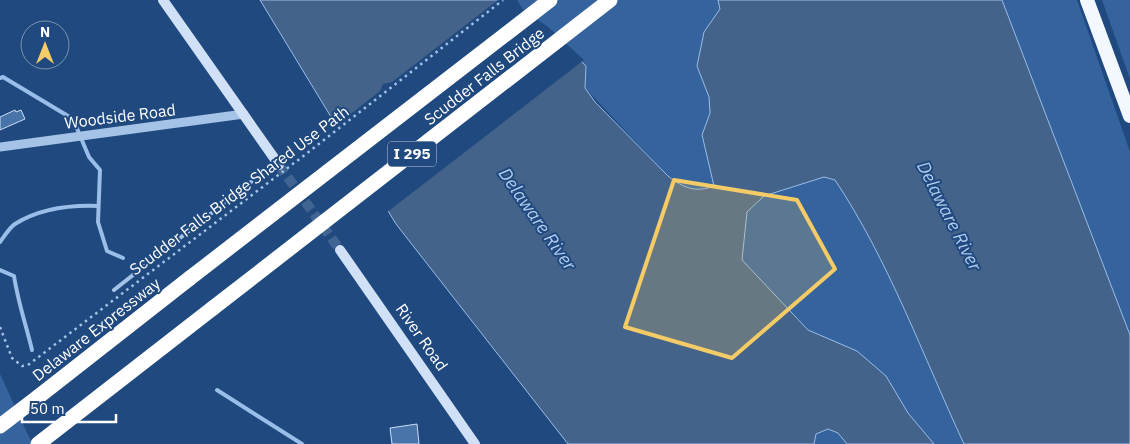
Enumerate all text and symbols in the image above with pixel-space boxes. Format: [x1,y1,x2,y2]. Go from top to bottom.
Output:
north arrow [20,20,70,70]
text: N [40,23,50,41]
street label: Scudder Falls Bridge [420,23,548,129]
street label: Woodside Road [63,99,177,133]
street label: Scudder Falls Bridge Shared Use Path [125,101,353,279]
road number: I 295 [388,142,436,166]
water label: Delaware River [912,157,987,275]
water label: Delaware River [494,163,581,275]
street label: Delaware Expressway [28,273,164,385]
street label: River Road [392,300,452,374]
scale bar [22,392,116,424]
text: 50 m [30,399,65,418]

